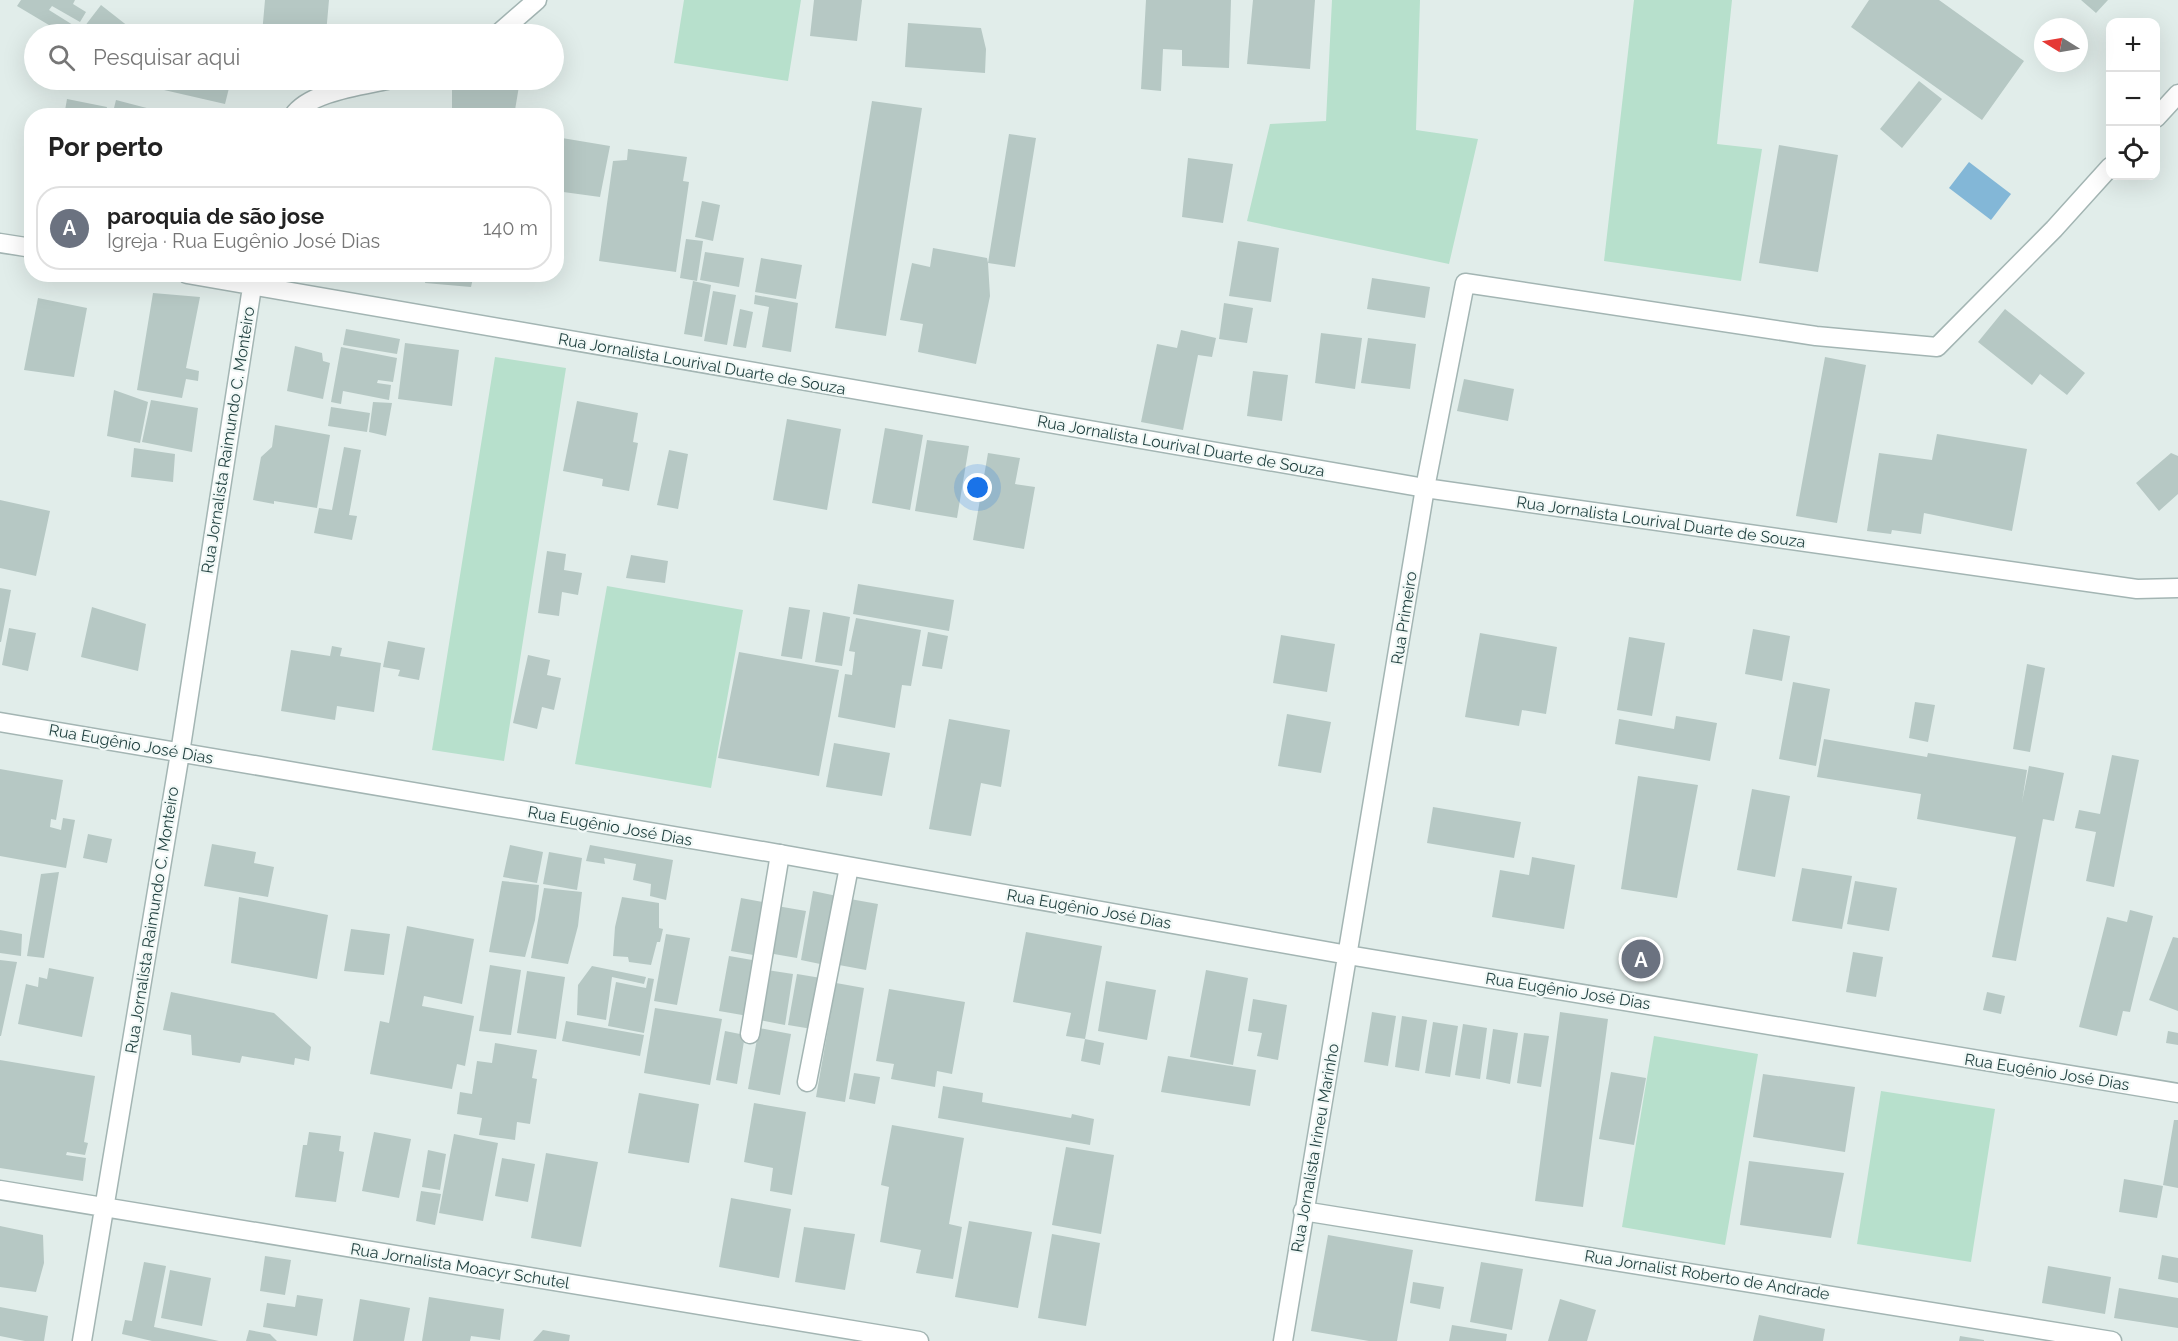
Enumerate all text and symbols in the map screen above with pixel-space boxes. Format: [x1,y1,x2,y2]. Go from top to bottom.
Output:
north arrow [2034,18,2088,72]
map controls [2106,18,2160,180]
button: + [2106,18,2160,72]
search box [24,24,564,90]
icon: search [45,41,78,74]
text: Pesquisar aqui [93,44,240,70]
button: − [2106,72,2160,126]
button: locate [2106,126,2160,180]
text: Por perto [48,132,163,162]
text: paroquia de são jose [107,203,324,229]
text: A [63,216,76,240]
text: 140 m [483,216,538,240]
text: Igreja · Rua Eugênio José Dias [107,229,380,253]
street label: Rua Jornalista Raimundo C. Monteiro [197,305,259,575]
street label: Rua Jornalista Lourival Duarte de Souza [557,329,847,399]
street label: Rua Jornalista Lourival Duarte de Souza [1036,411,1326,481]
your location [963,473,992,502]
street label: Rua Jornalista Lourival Duarte de Souza [1515,492,1807,552]
street label: Rua Primeiro [1387,570,1421,666]
street label: Rua Eugênio José Dias [47,720,215,768]
street label: Rua Jornalista Raimundo C. Monteiro [121,785,183,1055]
street label: Rua Eugênio José Dias [526,802,694,850]
street label: Rua Eugênio José Dias [1005,885,1173,933]
pin: A [1622,936,1660,982]
street label: Rua Eugênio José Dias [1484,969,1652,1013]
street label: Rua Jornalista Irineu Marinho [1287,1042,1343,1254]
street label: Rua Eugênio José Dias [1963,1050,2131,1094]
street label: Rua Jornalista Moacyr Schutel [349,1239,572,1293]
street label: Rua Jornalist Roberto de Andrade [1583,1246,1831,1304]

